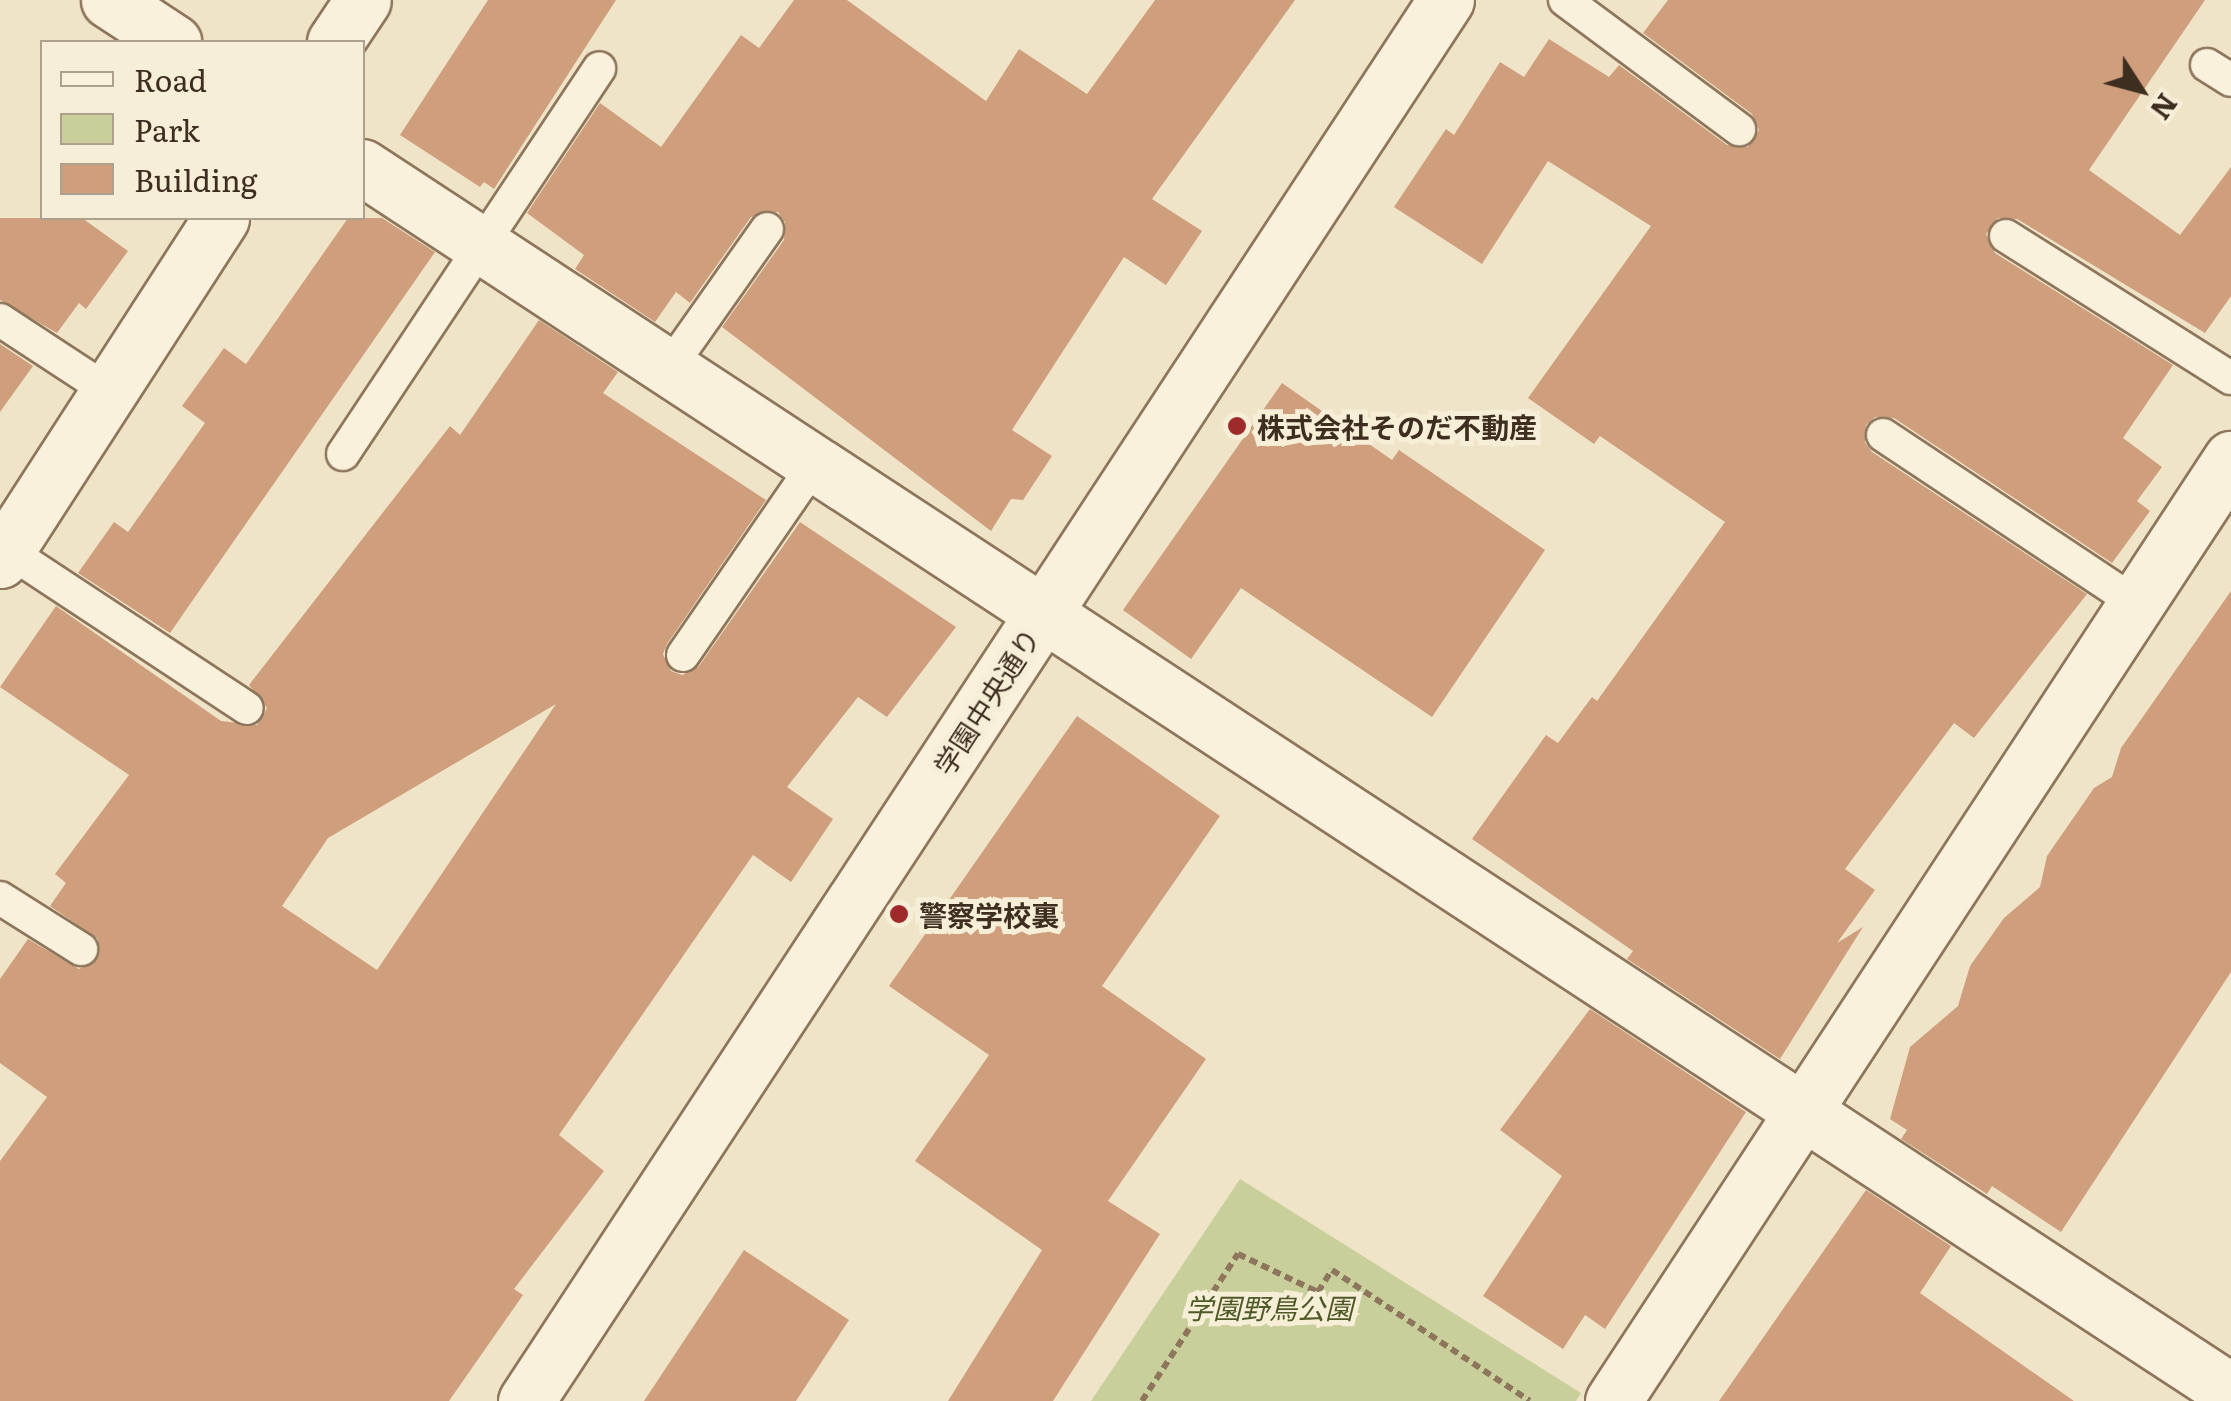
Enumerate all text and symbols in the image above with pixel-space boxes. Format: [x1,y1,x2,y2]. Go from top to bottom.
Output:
legend [40,40,365,220]
north arrow [2091,40,2191,140]
text: Road [134,57,207,101]
text: N [2141,86,2189,129]
text: Park [134,107,200,151]
text: Building [134,157,258,201]
place label: 株式会社そのだ不動産 [1257,409,1537,443]
marker: 株式会社そのだ不動産 [1226,415,1248,437]
street label: 学園中央通り [926,621,1046,781]
place label: 警察学校裏 [919,897,1059,931]
marker: 警察学校裏 [888,903,910,925]
park label: 学園野鳥公園 [1185,1290,1353,1324]

